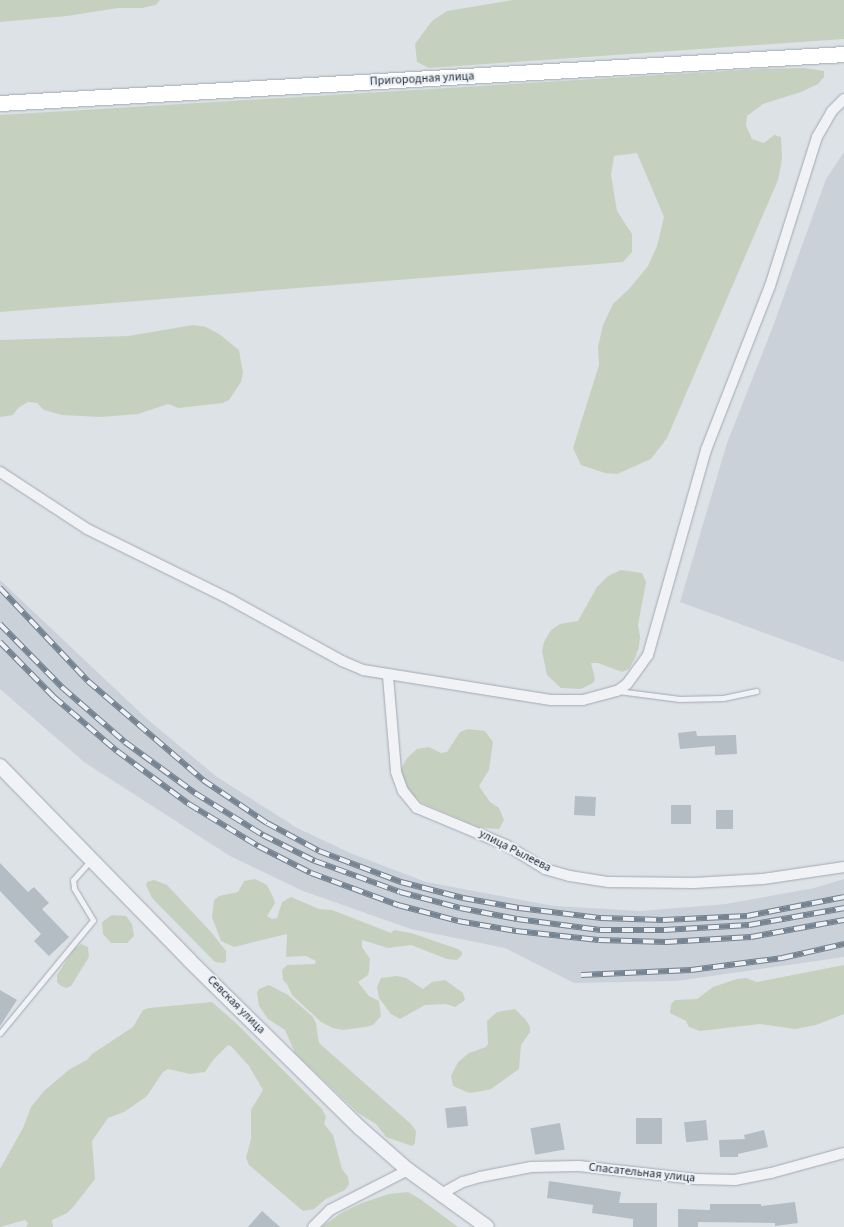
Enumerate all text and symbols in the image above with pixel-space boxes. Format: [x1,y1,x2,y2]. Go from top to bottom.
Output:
street label: Пригородная улица [369,69,475,89]
street label: улица Рылеева [476,827,554,875]
street label: Севская улица [204,973,268,1037]
street label: Спасательная улица [588,1160,696,1186]

